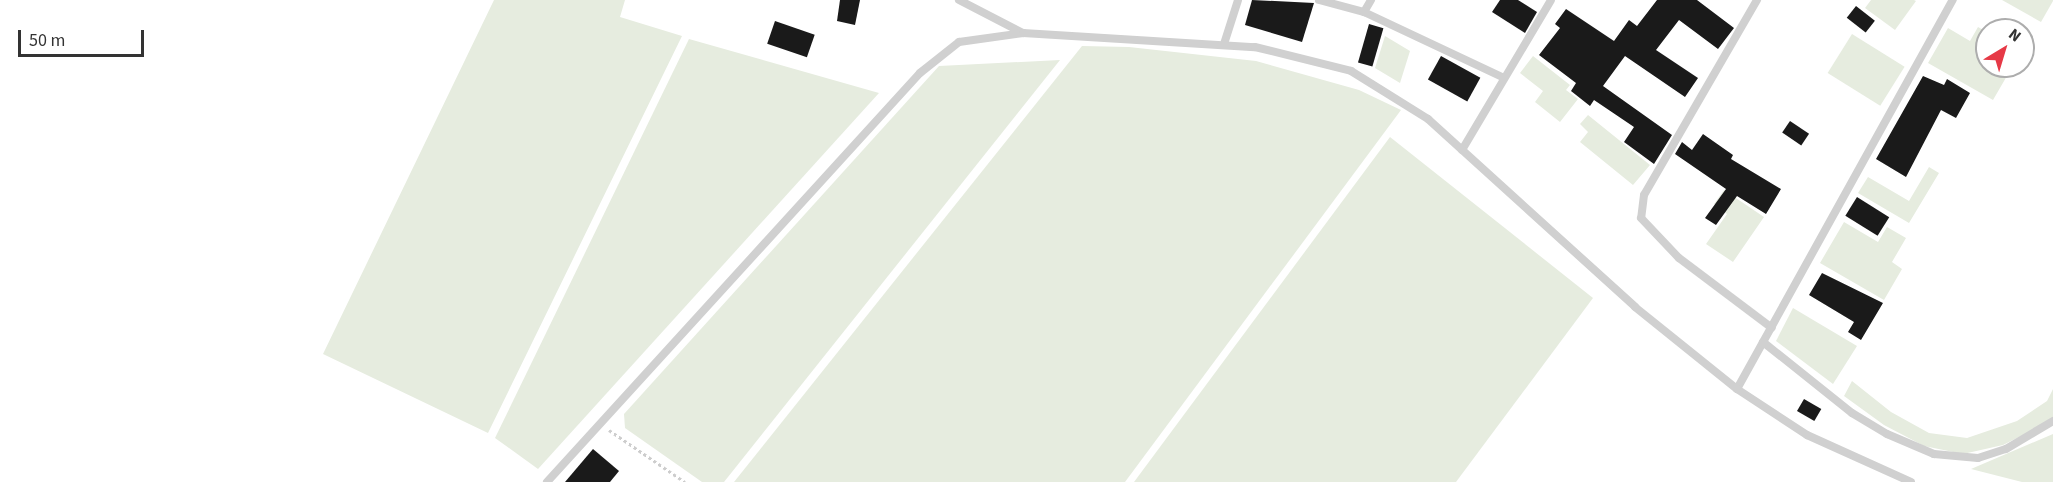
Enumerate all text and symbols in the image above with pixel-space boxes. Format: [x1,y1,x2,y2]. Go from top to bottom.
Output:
scale bar [21,18,147,56]
north arrow [1975,18,2035,78]
text: N [2004,23,2026,47]
text: 50 m [29,28,65,53]

